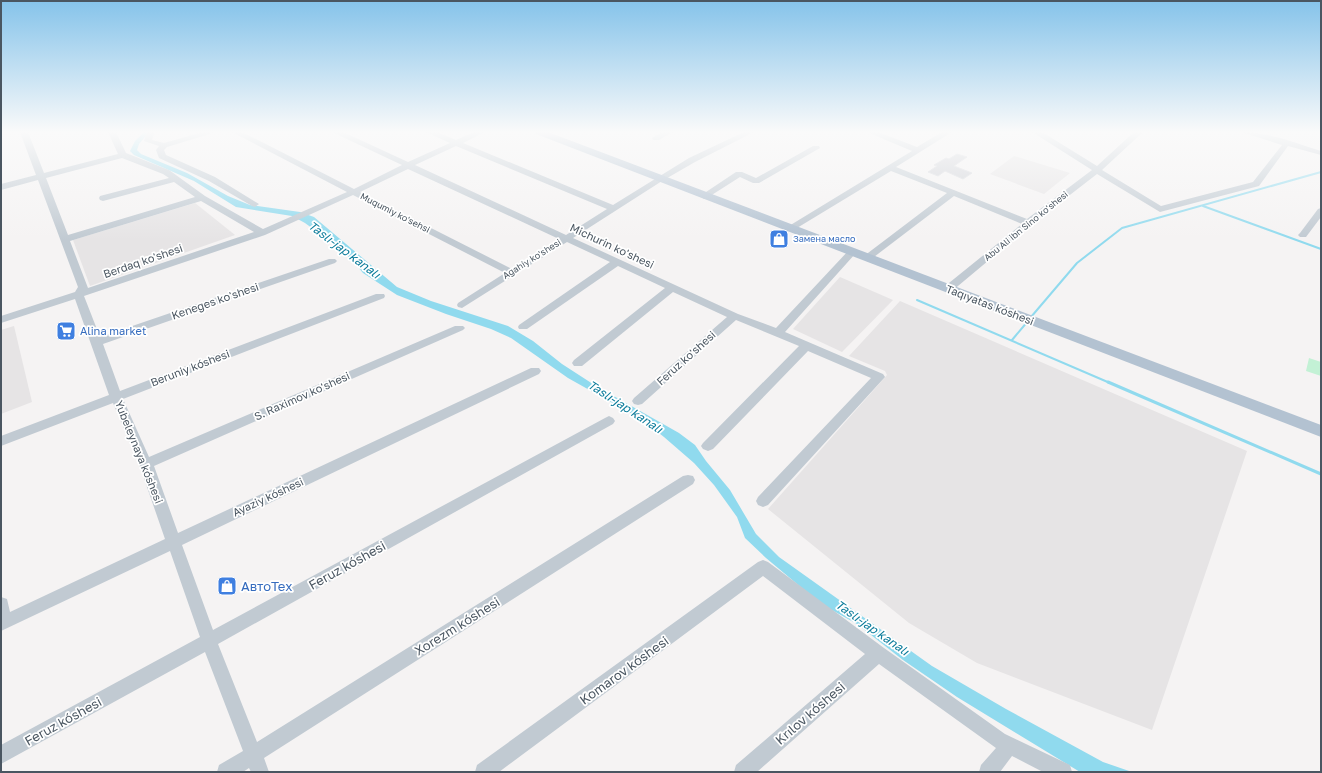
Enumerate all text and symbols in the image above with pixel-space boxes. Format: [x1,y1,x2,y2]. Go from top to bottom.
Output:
street label: Abu Ali ibn Sino ko'shesi [982,188,1070,263]
street label: Muqumiy ko'sehsi [359,190,432,235]
water label: Taslı-jap kanalı [305,218,384,282]
street label: Michurin ko'shesi [568,220,656,271]
shop icon: Замена масло [768,228,790,250]
place label: Замена масло [793,233,856,244]
street label: Agahiy ko'shesi [501,236,563,281]
street label: Berdaq ko'shesi [101,241,184,280]
street label: Keneges ko'shesi [170,280,260,322]
street label: Taqıyatas kóshesi [944,282,1036,327]
supermarket icon: Alina market [55,320,77,342]
place label: Alina market [80,324,146,337]
street label: Feruz ko'shesi [654,328,718,387]
street label: Beruniy kóshesi [148,346,231,389]
street label: S. Raximov ko'shesi [252,369,352,422]
water label: Taslı-jap kanalı [585,377,666,437]
street label: Yubeleynaya kóshesi [113,398,166,505]
street label: Ayaziy kóshesi [230,474,305,519]
street label: Feruz kóshesi [306,537,388,593]
shop icon: АвтоТех [216,575,238,597]
place label: АвтоТех [241,578,292,594]
street label: Xorezm kóshesi [411,593,503,659]
water label: Taslı-jap kanalı [833,597,913,659]
street label: Komarov kóshesi [576,632,672,708]
street label: Krılov kóshesi [772,678,848,748]
street label: Feruz kóshesi [22,693,104,749]

